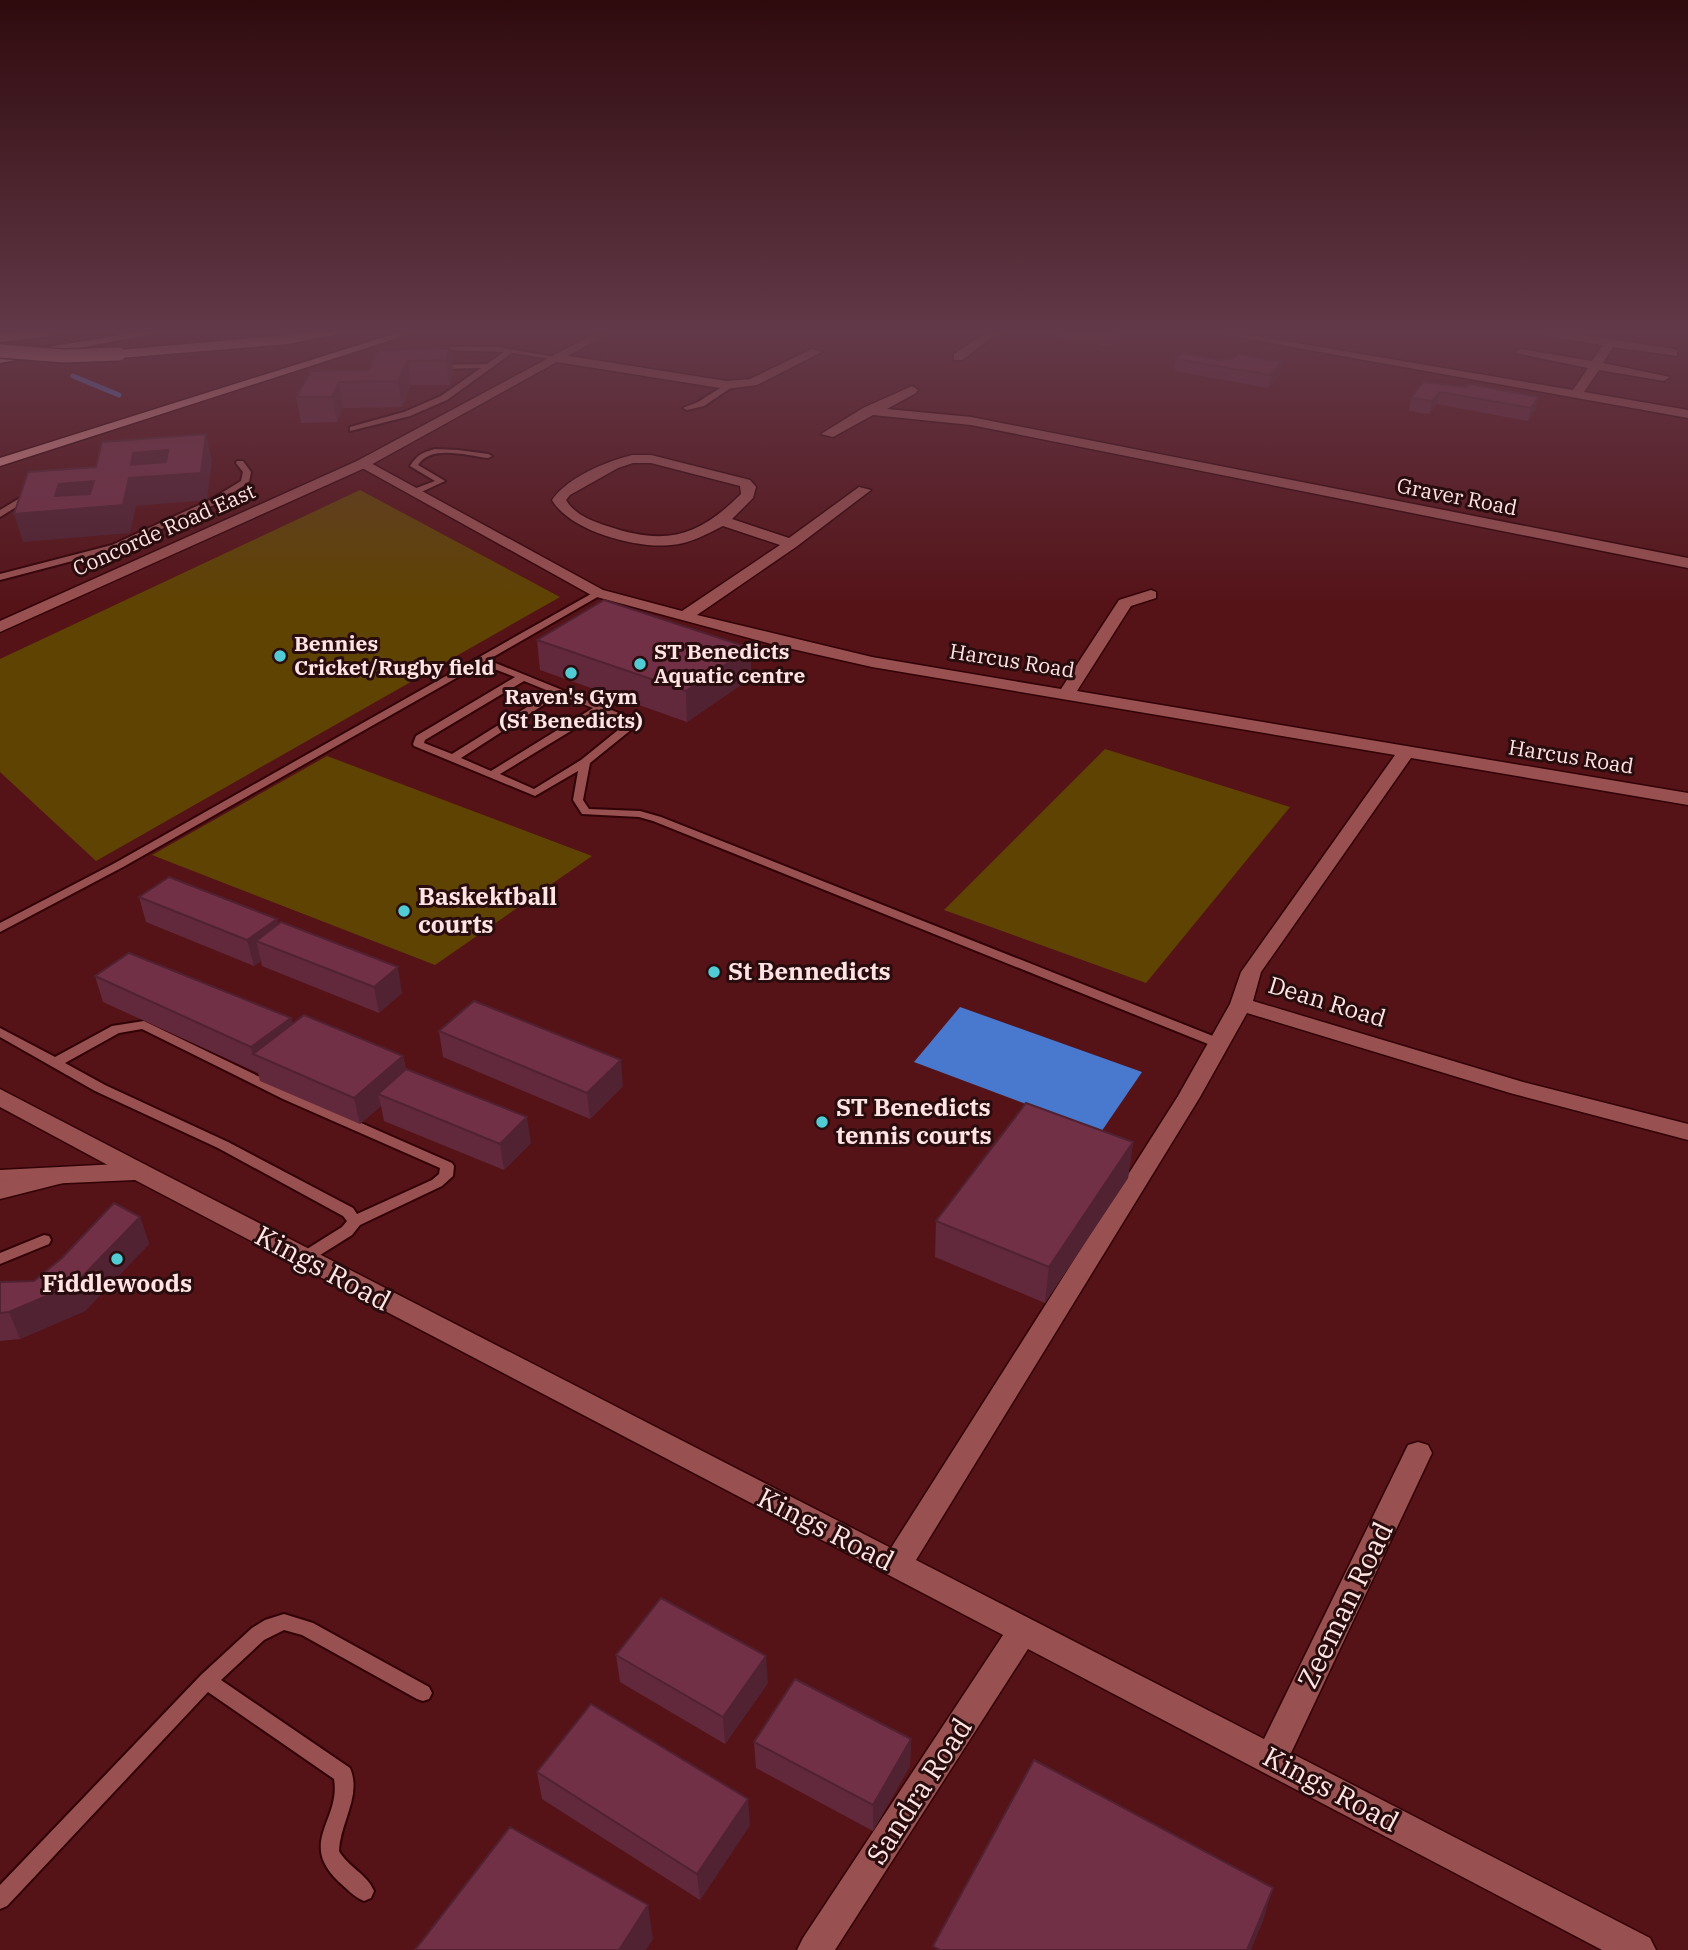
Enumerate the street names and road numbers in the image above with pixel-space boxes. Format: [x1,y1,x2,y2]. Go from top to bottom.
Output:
street label: Graver Road [1395,471,1520,521]
street label: Concorde Road East [68,476,259,582]
street label: Harcus Road [948,636,1077,684]
street label: Harcus Road [1507,732,1636,780]
street label: Dean Road [1265,968,1390,1034]
street label: Kings Road [249,1216,398,1319]
street label: Kings Road [752,1478,901,1579]
street label: Zeeman Road [1288,1515,1401,1694]
street label: Sandra Road [857,1710,980,1871]
street label: Kings Road [1257,1737,1406,1840]

